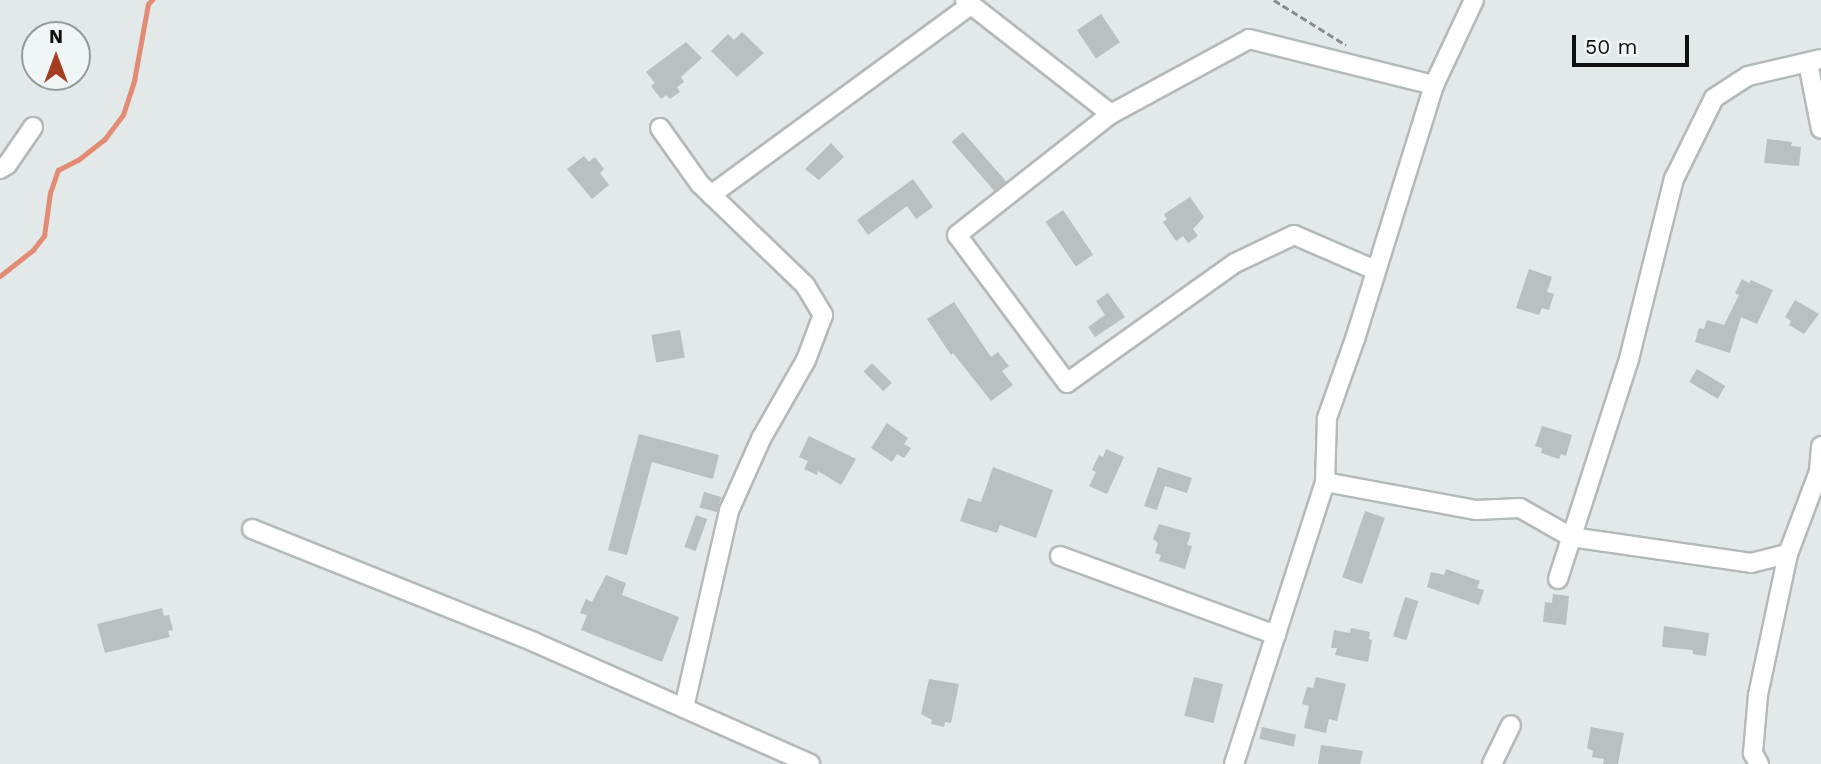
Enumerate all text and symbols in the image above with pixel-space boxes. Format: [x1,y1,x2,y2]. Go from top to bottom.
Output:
north arrow [21,21,91,91]
scale bar [1576,21,1693,65]
text: N [49,25,63,48]
text: 50 m [1585,34,1637,59]

